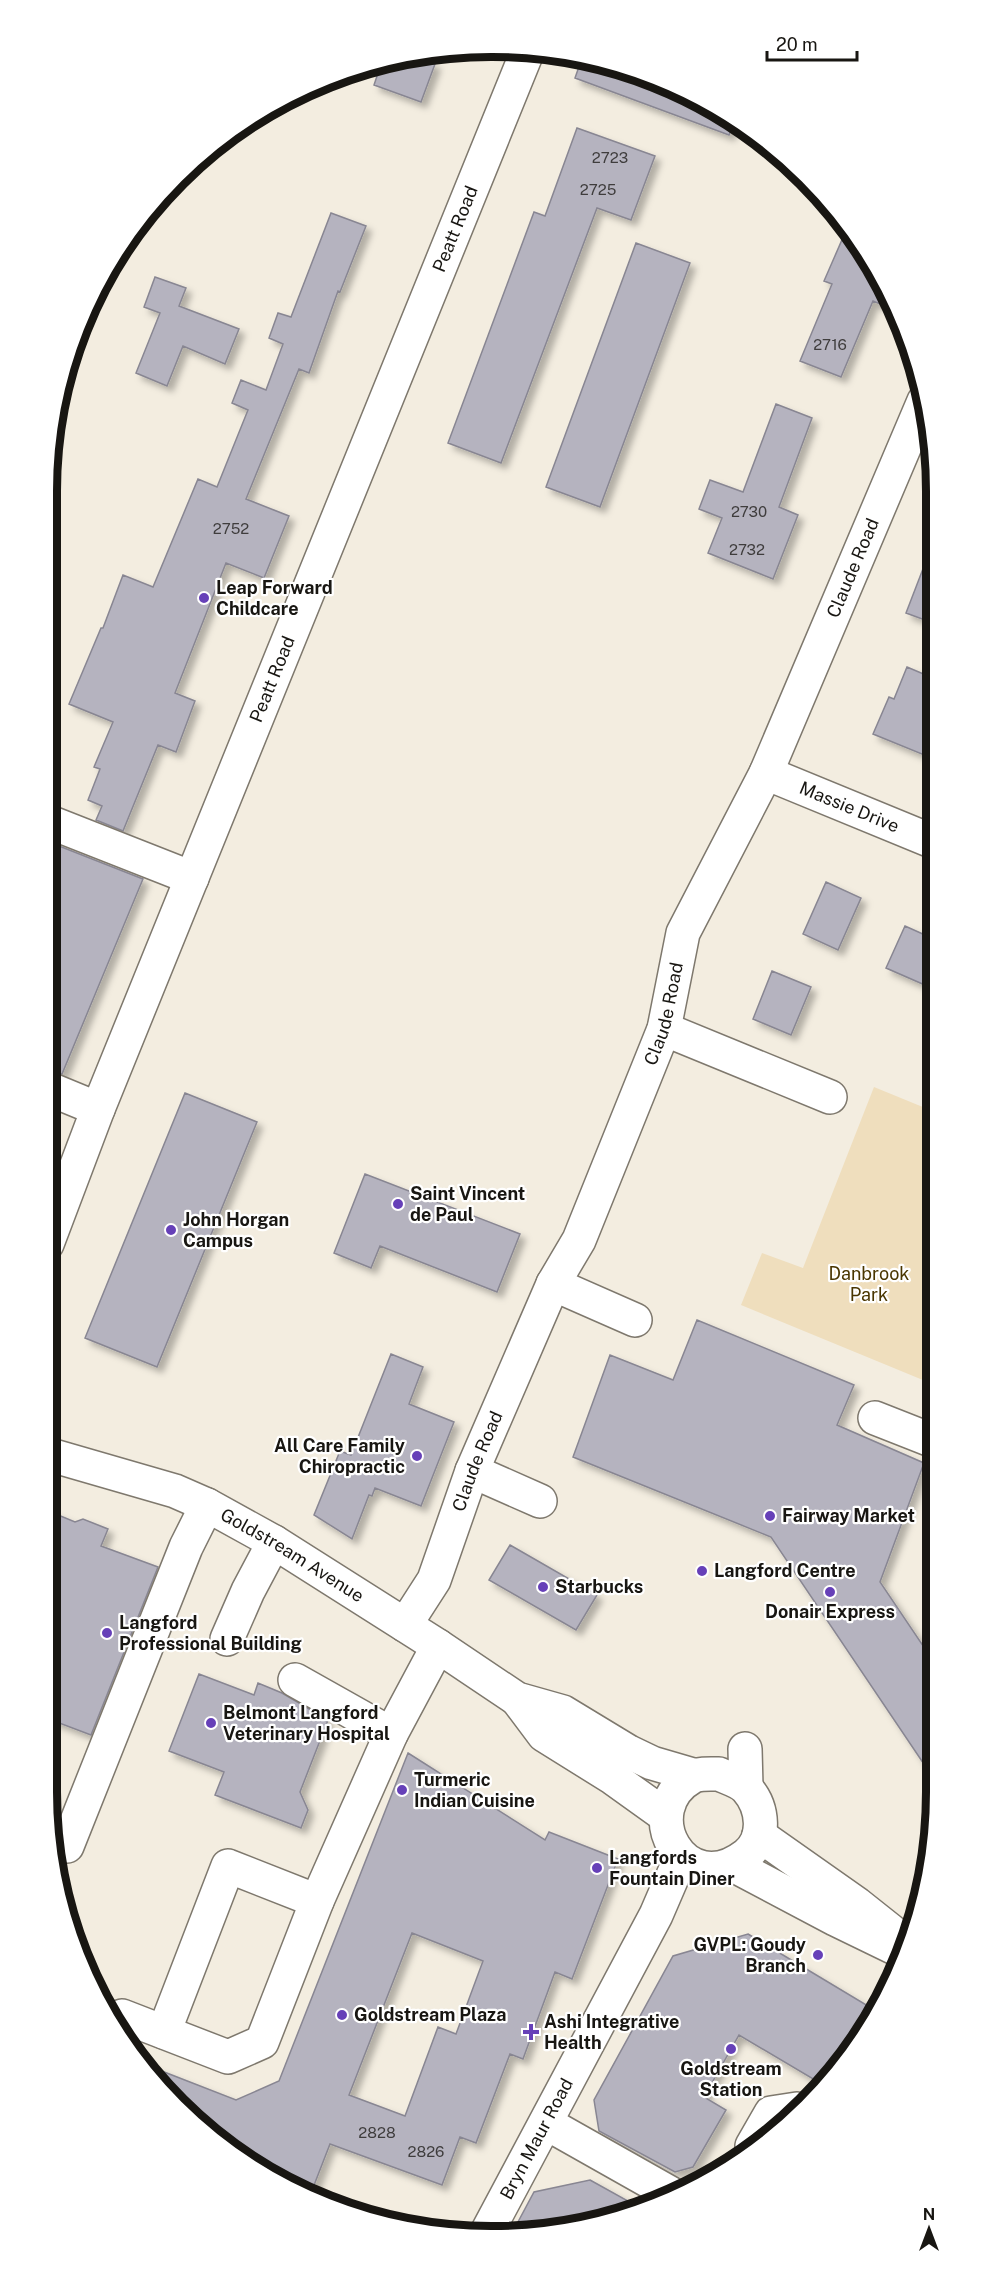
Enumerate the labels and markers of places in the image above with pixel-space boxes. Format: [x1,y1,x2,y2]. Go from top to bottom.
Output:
place label: Leap Forward Childcare [216,577,333,619]
marker: Leap Forward Childcare [197,591,211,605]
place label: Saint Vincent de Paul [410,1183,525,1225]
marker: Saint Vincent de Paul [391,1197,405,1211]
place label: John Horgan Campus [183,1209,289,1251]
marker: John Horgan Campus [164,1223,178,1237]
place label: All Care Family Chiropractic [274,1435,405,1477]
marker: All Care Family Chiropractic [410,1449,424,1463]
place label: Fairway Market [782,1505,915,1526]
marker: Fairway Market [763,1509,777,1523]
place label: Langford Centre [714,1560,856,1581]
marker: Langford Centre [695,1564,709,1578]
place label: Starbucks [555,1576,643,1597]
marker: Starbucks [536,1580,550,1594]
marker: Donair Express [823,1585,837,1599]
place label: Donair Express [765,1601,895,1622]
place label: Langford Professional Building [119,1612,302,1654]
marker: Langford Professional Building [100,1626,114,1640]
place label: Belmont Langford Veterinary Hospital [223,1702,390,1744]
marker: Belmont Langford Veterinary Hospital [204,1716,218,1730]
place label: Turmeric Indian Cuisine [414,1769,535,1811]
marker: Turmeric Indian Cuisine [395,1783,409,1797]
place label: Langfords Fountain Diner [609,1847,735,1889]
marker: Langfords Fountain Diner [590,1861,604,1875]
place label: GVPL: Goudy Branch [694,1934,806,1976]
marker: GVPL: Goudy Branch [811,1948,825,1962]
place label: Goldstream Plaza [354,2004,506,2025]
marker: Goldstream Plaza [335,2008,349,2022]
place label: Ashi Integrative Health [544,2011,679,2053]
marker: Ashi Integrative Health [522,2023,540,2041]
marker: Goldstream Station [724,2042,738,2056]
place label: Goldstream Station [680,2058,782,2100]

